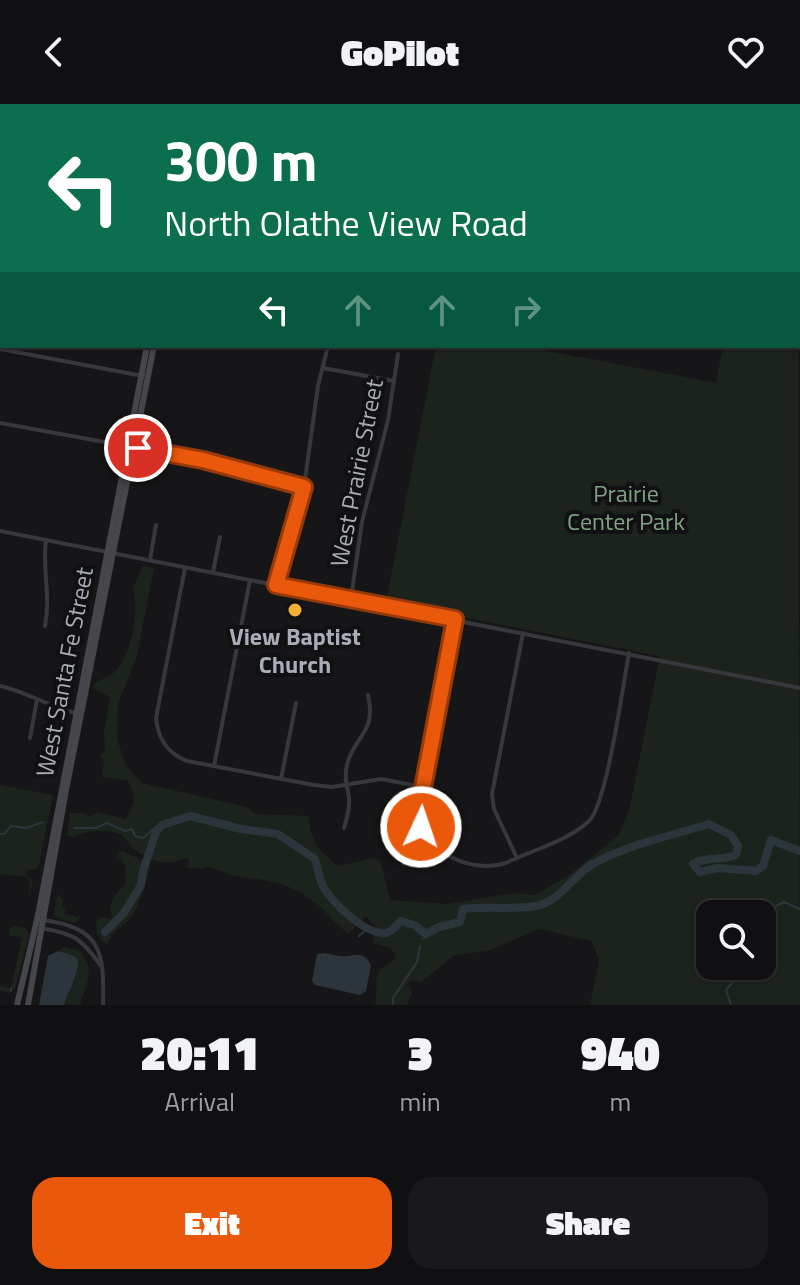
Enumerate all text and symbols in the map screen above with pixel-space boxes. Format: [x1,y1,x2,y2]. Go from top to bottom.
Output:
text: GoPilot [341,25,459,80]
icon: back [32,30,76,74]
icon: heart [724,30,768,74]
text: 300 m [164,118,317,203]
icon: left [32,136,136,240]
text: North Olathe View Road [164,195,528,250]
icon: left [252,288,296,332]
icon: ahead [336,288,380,332]
icon: ahead [420,288,464,332]
icon: right [504,288,548,332]
street label: West Prairie Street [320,375,392,570]
pin [104,414,172,482]
icon: arrive [116,426,160,470]
park label: Prairie Center Park [567,475,685,539]
street label: West Santa Fe Street [26,563,102,780]
marker: View Baptist Church [286,601,304,619]
place label: View Baptist Church [229,618,361,682]
position arrow [379,785,463,869]
map controls [696,900,776,980]
button: search [696,900,776,980]
text: 20:11 [140,1016,259,1089]
text: 3 [407,1016,433,1089]
text: 940 [581,1016,660,1089]
text: Arrival [164,1082,235,1121]
text: min [399,1082,441,1121]
text: m [610,1082,631,1121]
button: Exit [32,1177,392,1269]
button: Share [408,1177,768,1269]

